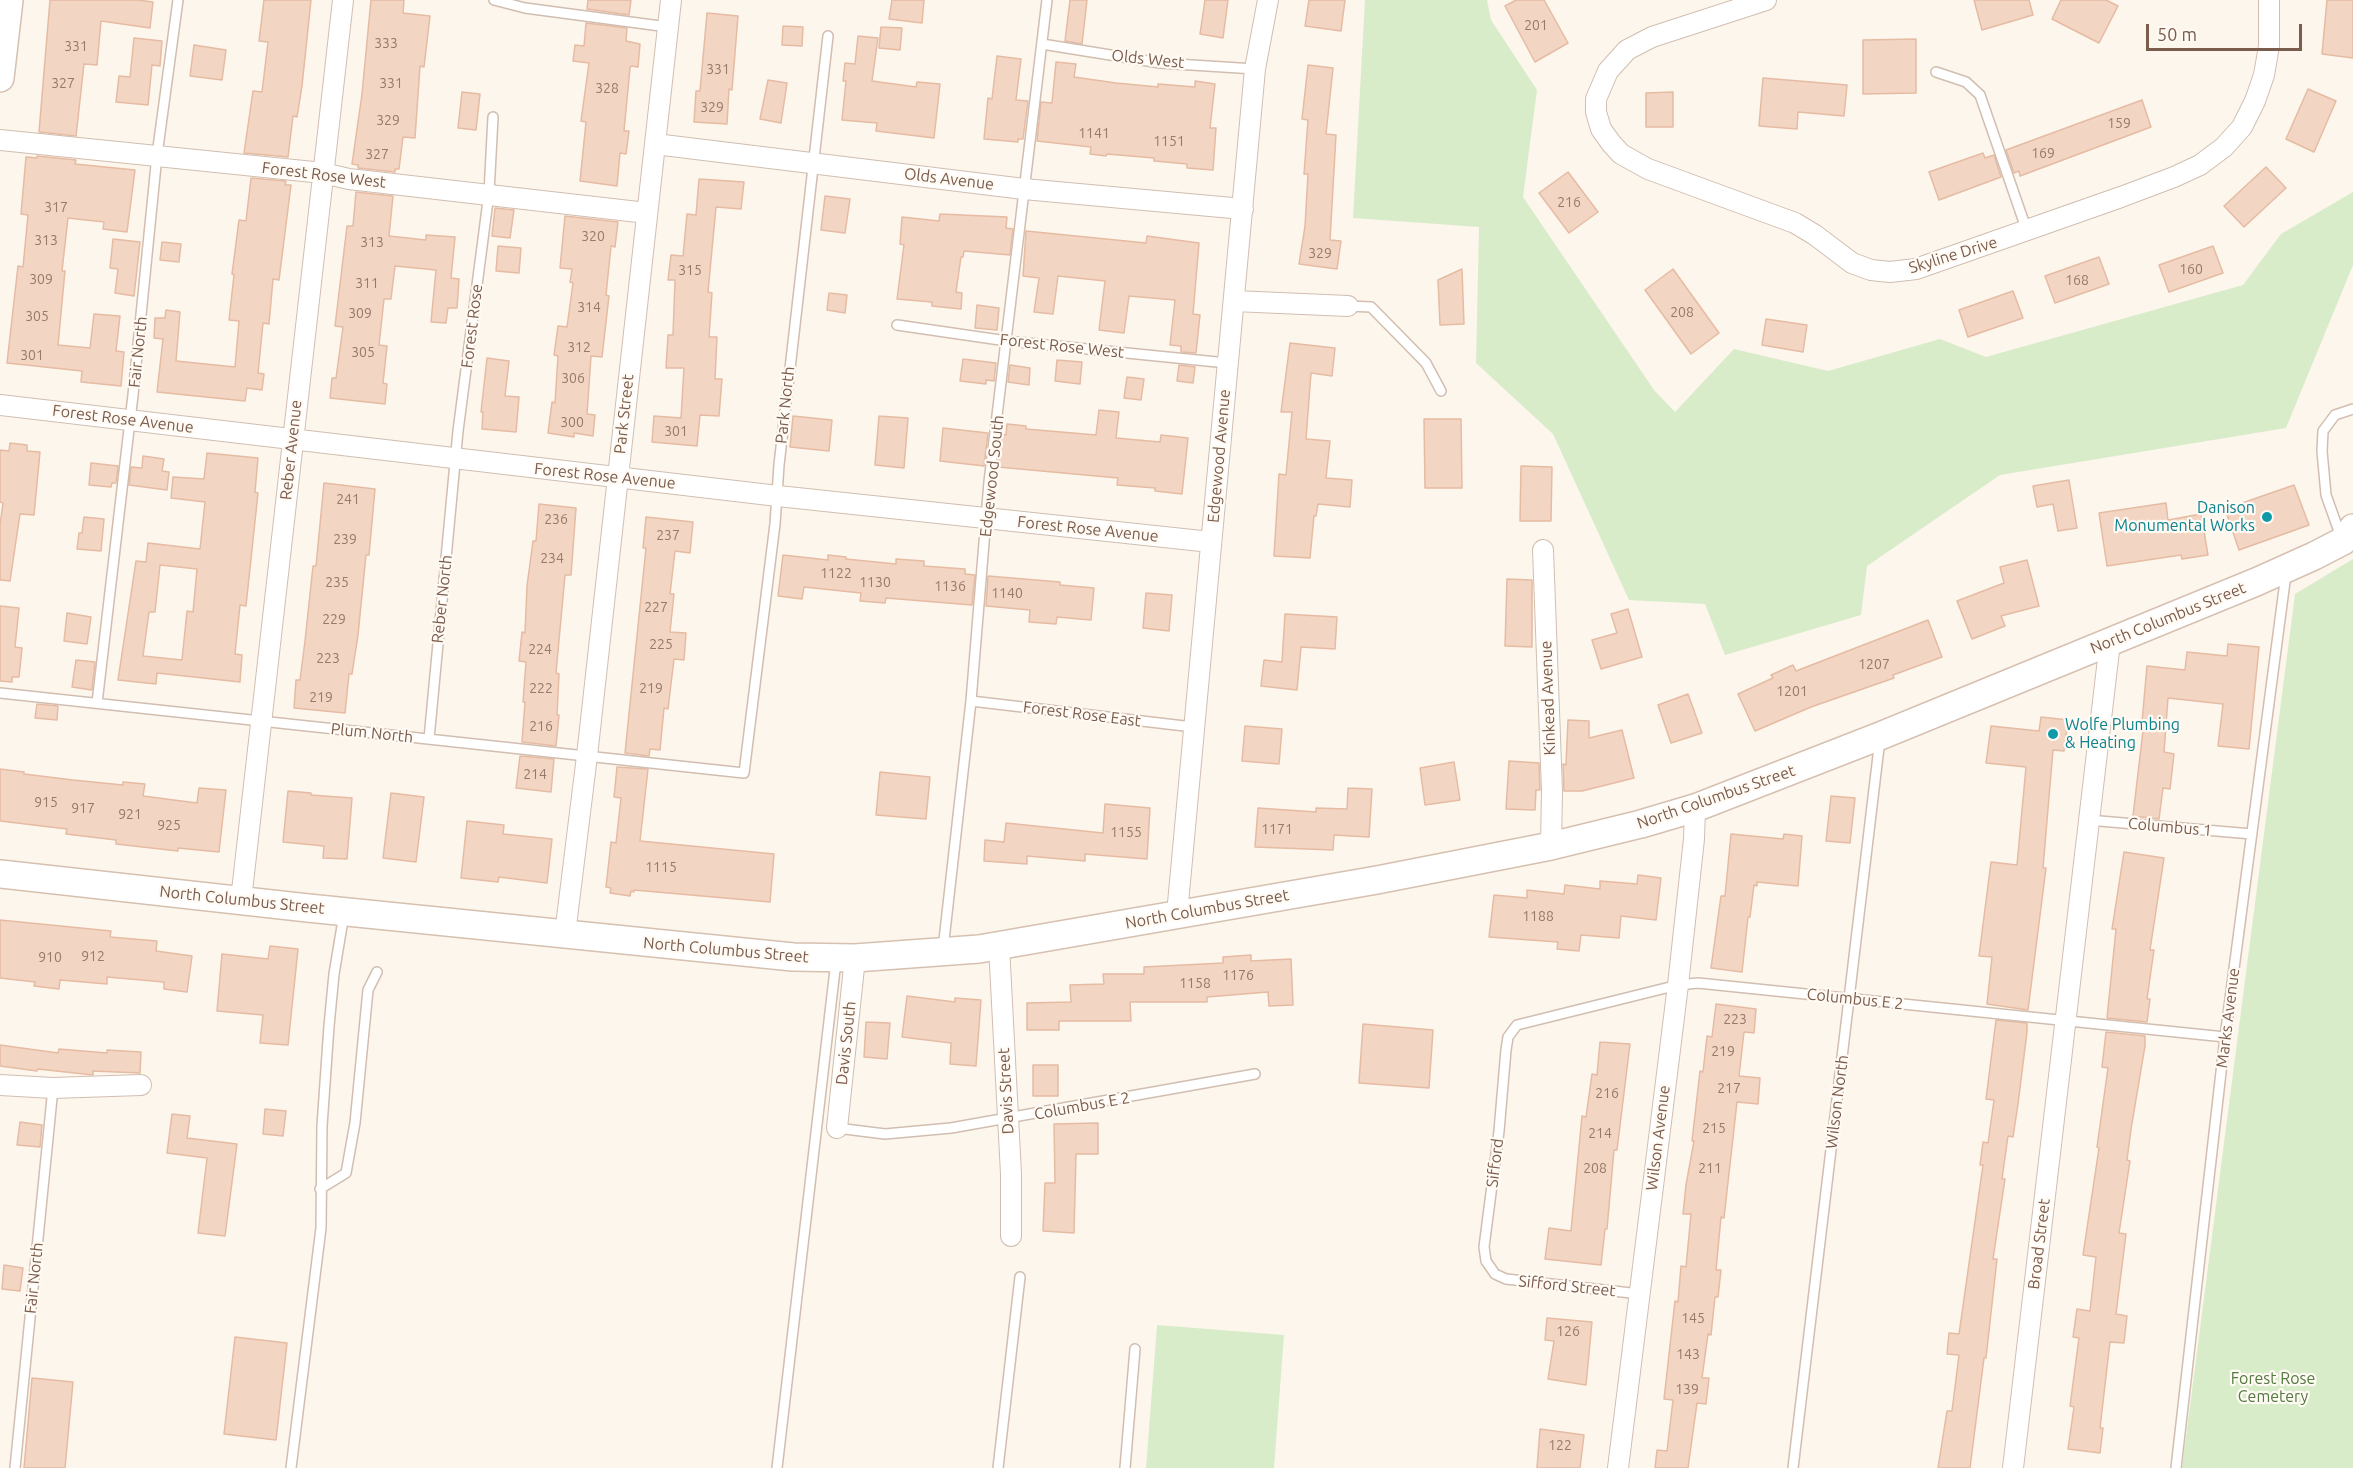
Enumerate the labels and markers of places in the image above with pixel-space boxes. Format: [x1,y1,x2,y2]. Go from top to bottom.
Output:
place label: Danison Monumental Works [2114,498,2255,536]
marker: Danison Monumental Works [2260,510,2274,524]
place label: Wolfe Plumbing & Heating [2065,715,2180,753]
marker: Wolfe Plumbing & Heating [2046,727,2060,741]

